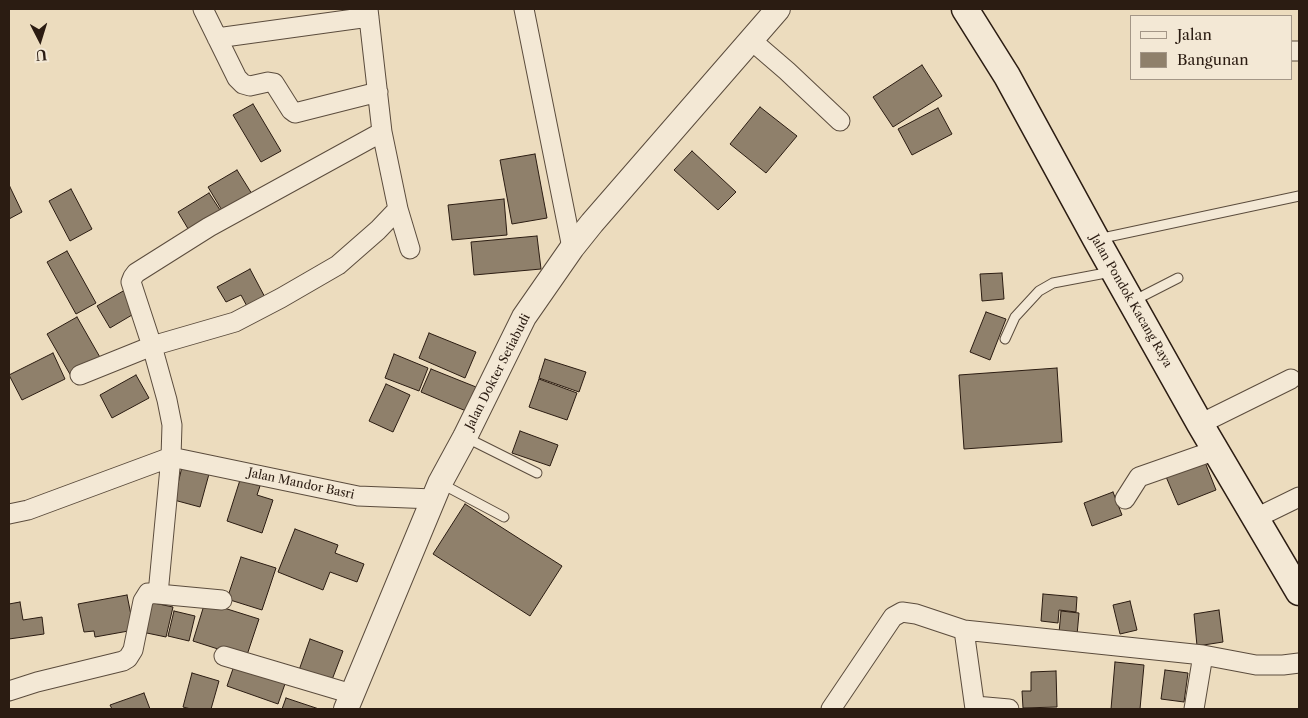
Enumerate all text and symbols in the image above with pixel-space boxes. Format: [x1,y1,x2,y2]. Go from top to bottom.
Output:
north arrow [15,15,65,65]
legend [1130,15,1293,80]
text: Jalan [1177,25,1212,44]
text: U [35,45,48,64]
text: Bangunan [1177,50,1249,69]
street label: Jalan Pondok Kacang Raya [1087,232,1175,370]
street label: Jalan Dokter Setiabudi [463,312,533,432]
street label: Jalan Mandor Basri [246,466,356,502]

